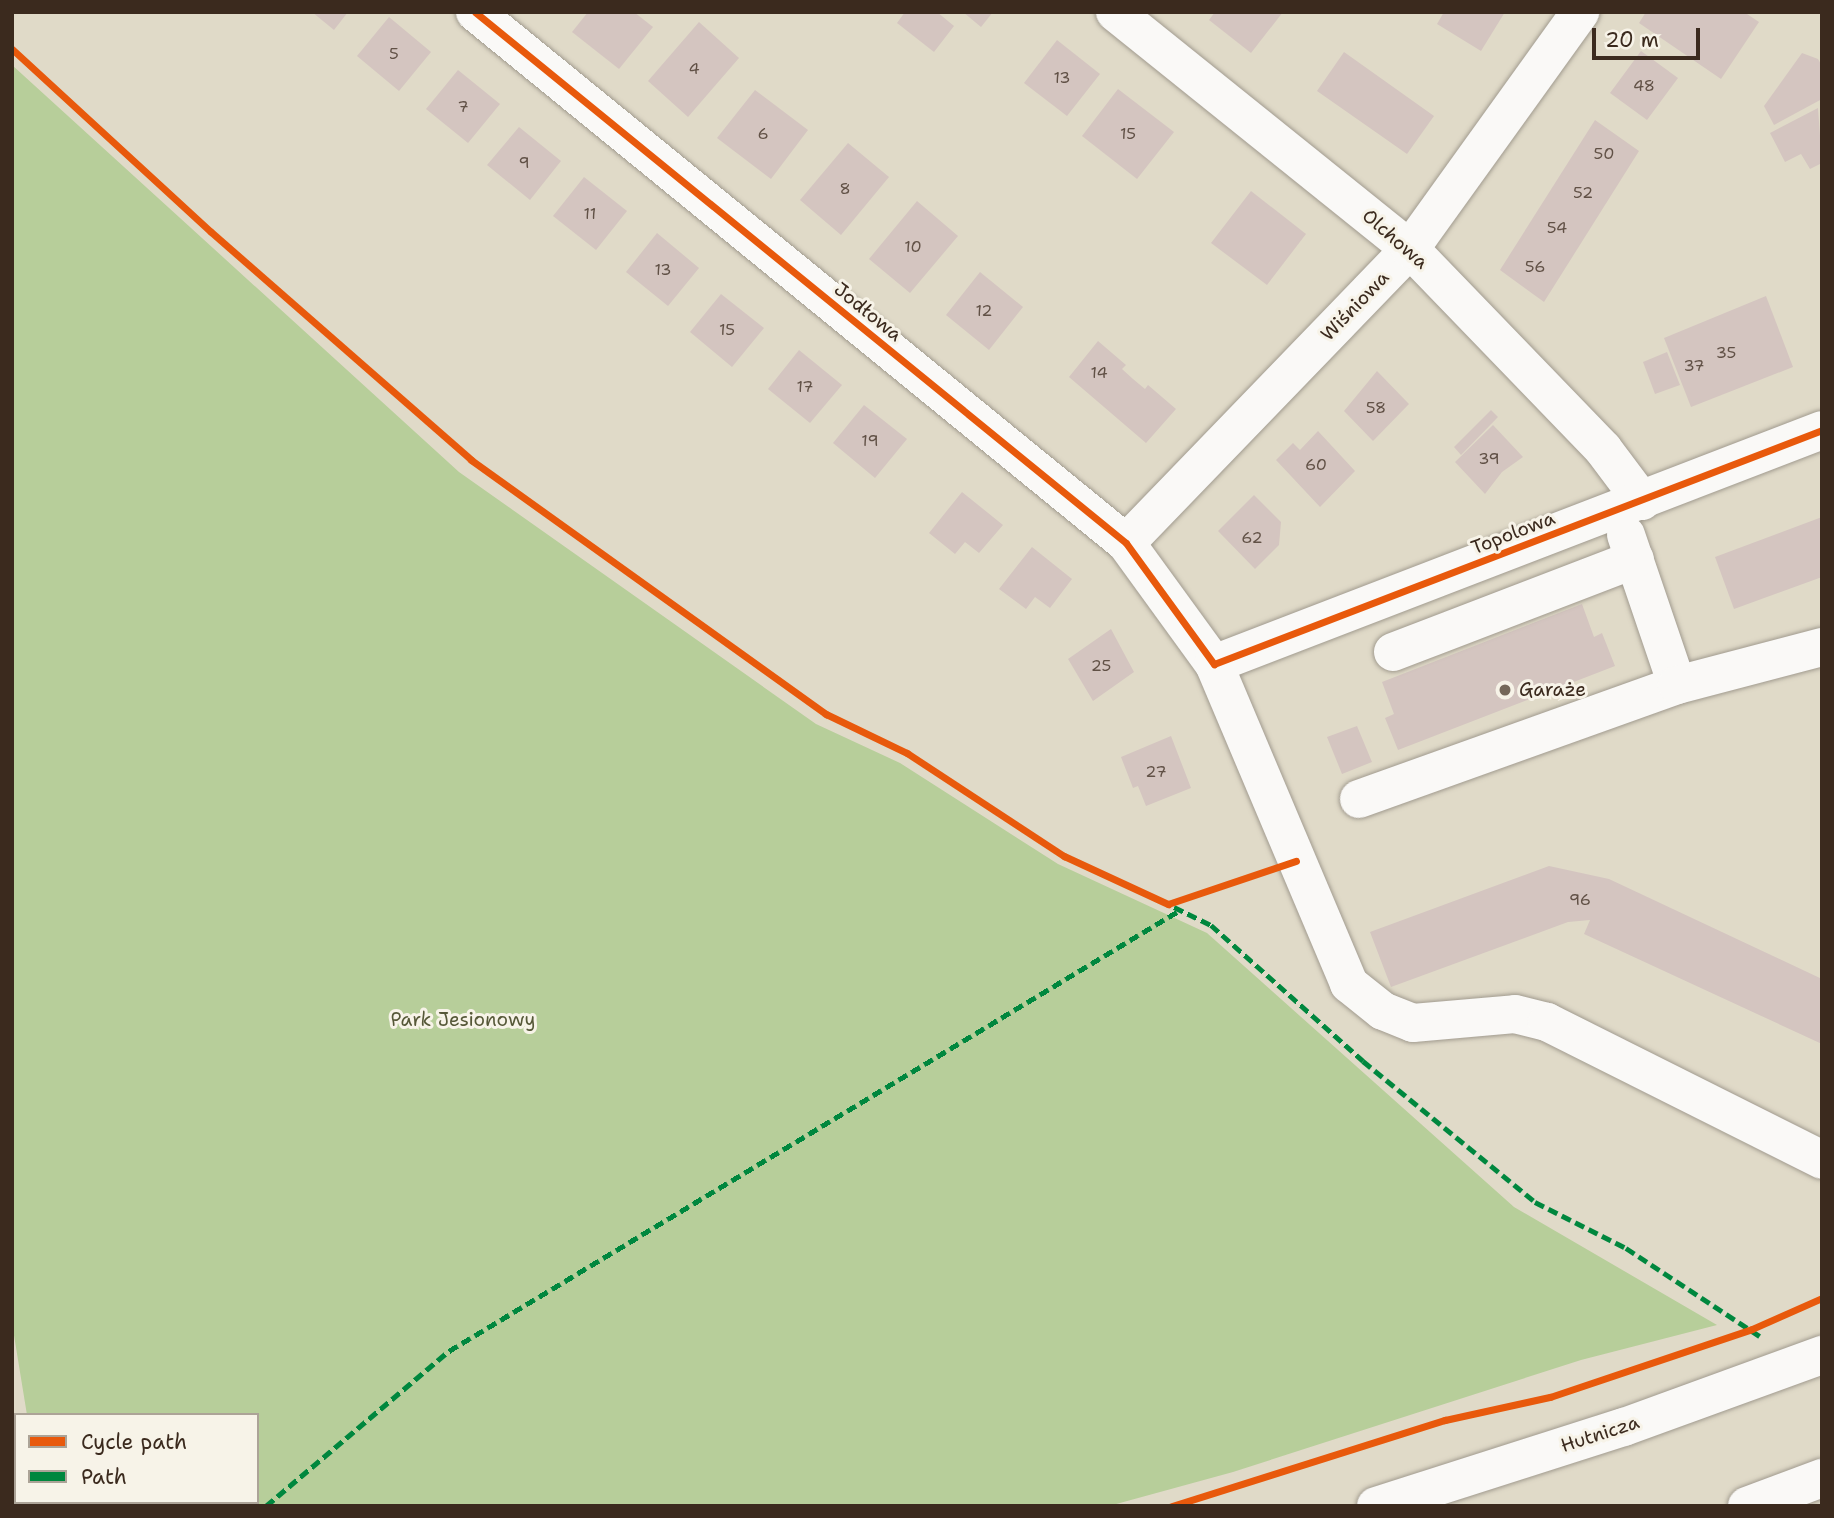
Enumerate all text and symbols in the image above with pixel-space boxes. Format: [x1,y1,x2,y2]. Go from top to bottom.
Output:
scale bar [1596,14,1704,58]
text: 20 m [1605,26,1659,54]
house number: 5 [389,44,399,64]
house number: 4 [688,59,700,79]
house number: 13 [1053,68,1071,88]
house number: 48 [1633,76,1655,96]
house number: 7 [457,97,469,117]
house number: 6 [757,124,769,144]
house number: 15 [1120,124,1136,144]
house number: 50 [1594,144,1614,164]
house number: 9 [518,153,530,173]
house number: 8 [839,179,851,199]
house number: 52 [1573,183,1593,203]
house number: 11 [584,204,596,224]
street label: Olchowa [1357,204,1433,274]
house number: 54 [1547,218,1567,238]
house number: 10 [904,237,922,257]
house number: 56 [1525,257,1545,277]
house number: 13 [654,260,672,280]
street label: Wiśniowa [1316,266,1394,346]
street label: Jodłowa [829,278,907,346]
house number: 12 [975,301,993,321]
house number: 15 [719,320,735,340]
house number: 35 [1716,343,1736,363]
house number: 37 [1683,356,1705,376]
house number: 14 [1090,363,1108,383]
house number: 17 [796,377,814,397]
house number: 58 [1366,398,1386,418]
house number: 19 [861,431,879,451]
house number: 39 [1478,449,1500,469]
house number: 60 [1305,455,1327,475]
street label: Topolowa [1468,507,1558,559]
house number: 62 [1241,528,1263,548]
house number: 25 [1091,656,1111,676]
place label: Garaże [1519,679,1586,701]
marker: Garaże [1497,682,1513,698]
house number: 27 [1145,762,1167,782]
house number: 96 [1569,890,1591,910]
park label: Park Jesionowy [391,1009,535,1031]
street label: Hutnicza [1558,1411,1642,1457]
legend [14,1413,259,1504]
text: Cycle path [81,1428,187,1456]
text: Path [81,1463,127,1491]

